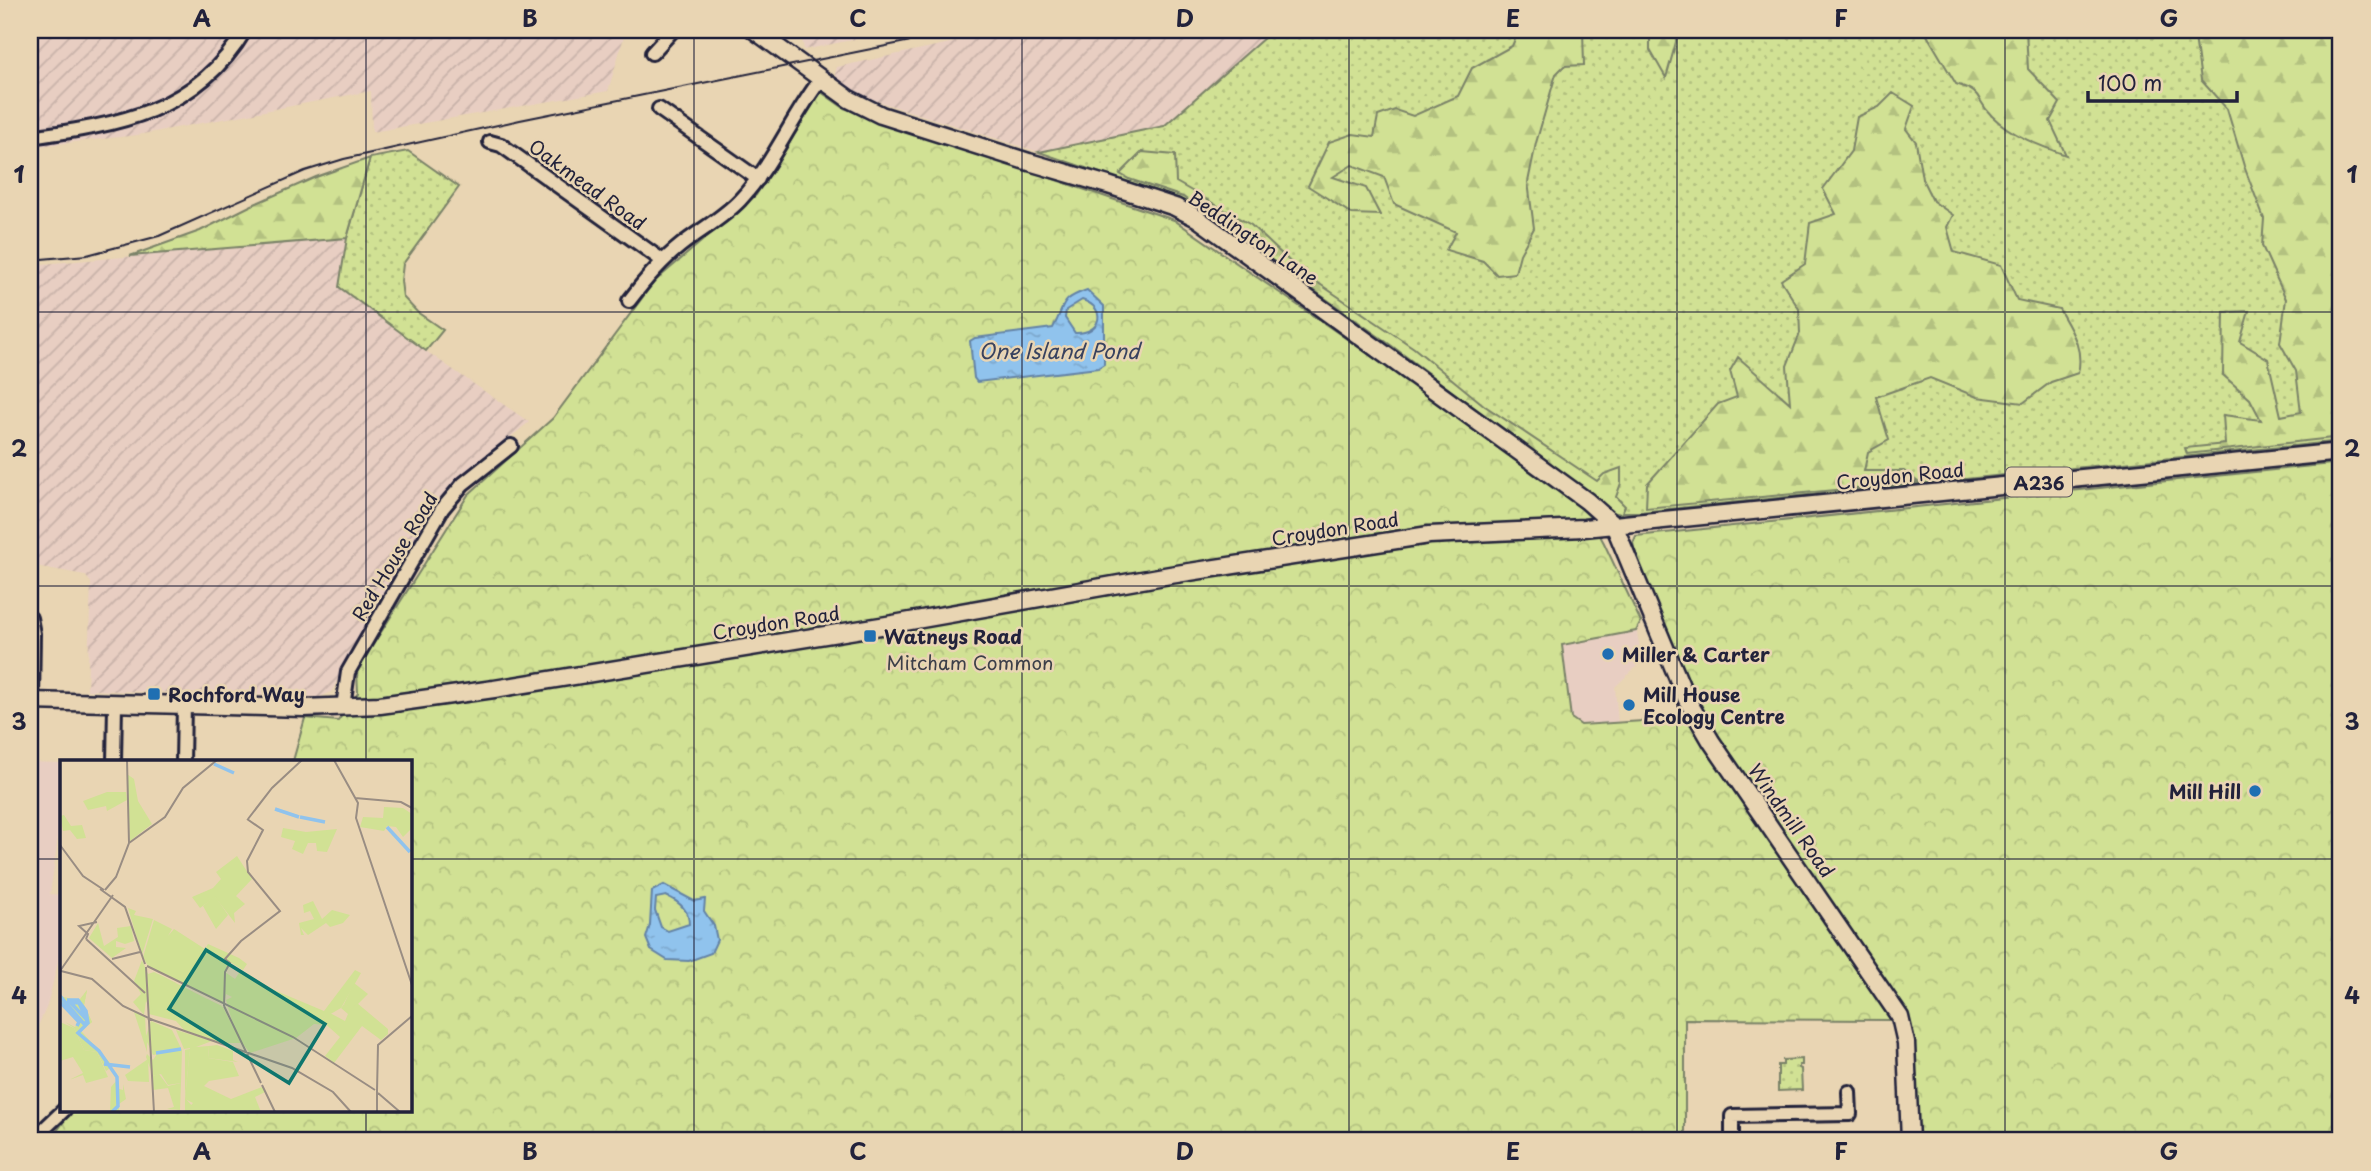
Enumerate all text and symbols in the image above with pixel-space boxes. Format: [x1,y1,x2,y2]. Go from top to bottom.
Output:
text: A [193,0,211,35]
text: B [522,0,538,35]
text: C [849,0,867,35]
text: D [1176,0,1194,35]
text: E [1506,0,1520,35]
text: F [1834,0,1848,35]
text: G [2160,0,2178,35]
scale bar [2088,60,2236,104]
text: 100 m [2098,66,2162,98]
street label: Oakmead Road [523,132,653,236]
text: 1 [14,156,25,191]
text: 1 [2347,156,2358,191]
street label: Beddington Lane [1183,183,1325,291]
water label: One Island Pond [979,334,1143,366]
text: 2 [11,430,27,465]
text: 2 [2344,430,2360,465]
street label: Croydon Road [1835,454,1965,496]
road number: A236 [2006,468,2072,496]
street label: Red House Road [344,486,444,626]
street label: Croydon Road [1269,504,1401,552]
street label: Croydon Road [710,598,842,646]
place label: Watneys Road [884,622,1022,650]
marker: Watneys Road [862,628,878,644]
place label: Miller & Carter [1622,640,1770,668]
marker: Miller & Carter [1600,646,1616,662]
park label: Mitcham Common [887,648,1053,676]
place label: Rochford Way [168,680,305,708]
place label: Mill House Ecology Centre [1643,680,1785,730]
marker: Rochford Way [146,686,162,702]
marker: Mill House Ecology Centre [1621,697,1637,713]
text: 3 [11,703,27,738]
text: 3 [2344,703,2360,738]
street label: Windmill Road [1742,757,1842,883]
inset map [60,760,411,1112]
place label: Mill Hill [2169,777,2241,805]
marker: Mill Hill [2247,783,2263,799]
text: 4 [11,977,27,1012]
text: 4 [2344,977,2360,1012]
text: A [193,1133,211,1168]
text: B [522,1133,538,1168]
text: C [849,1133,867,1168]
text: D [1176,1133,1194,1168]
text: E [1506,1133,1520,1168]
text: F [1834,1133,1848,1168]
text: G [2160,1133,2178,1168]

